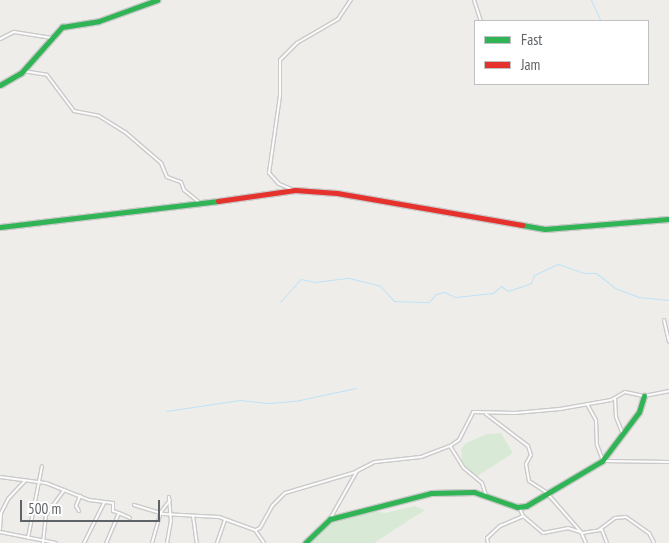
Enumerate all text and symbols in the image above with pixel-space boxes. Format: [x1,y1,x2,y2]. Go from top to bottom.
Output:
legend [474,20,649,85]
text: Fast [521,30,542,49]
text: Jam [521,55,540,74]
scale bar [22,490,162,522]
text: 500 m [28,499,61,518]

